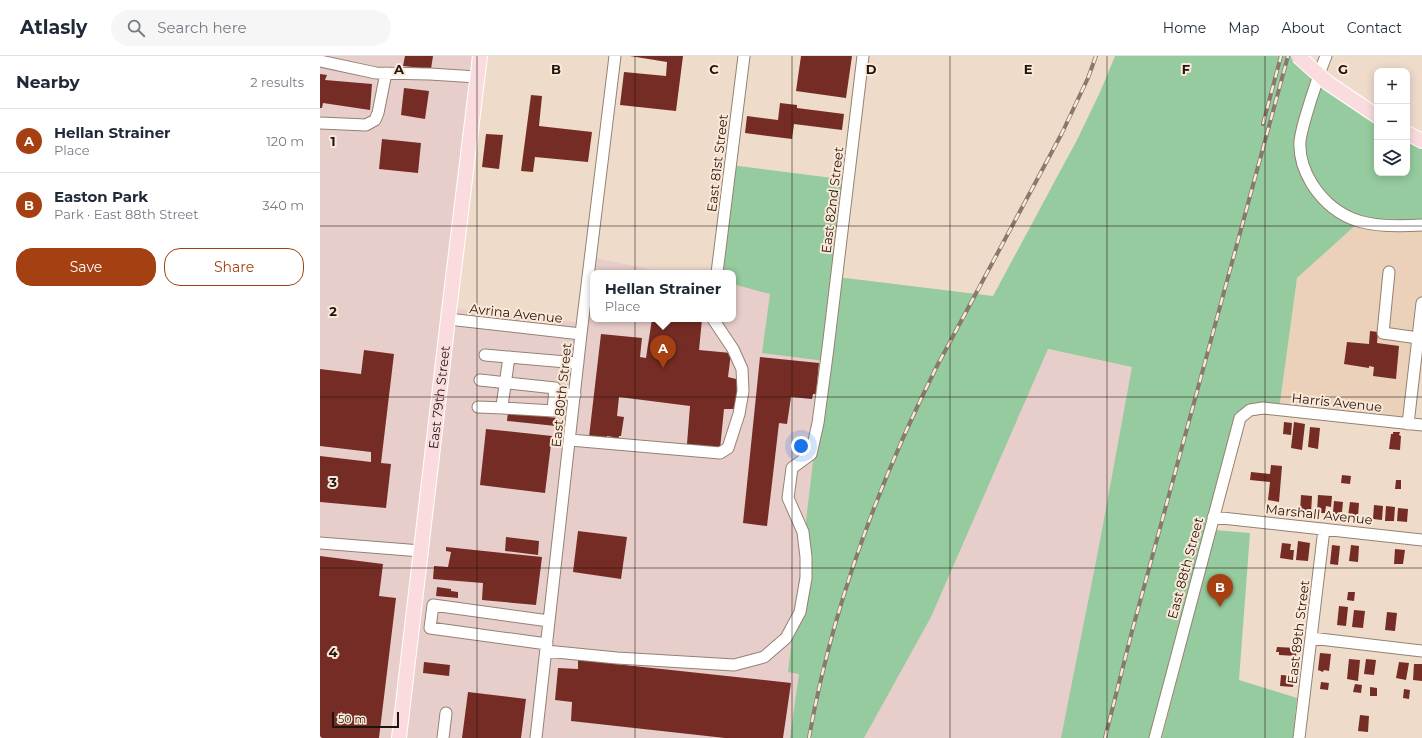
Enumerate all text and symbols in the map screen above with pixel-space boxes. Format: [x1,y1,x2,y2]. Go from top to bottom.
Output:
search box [111,10,391,46]
text: Atlasly [20,16,87,39]
icon: search [125,17,147,39]
text: Search here [157,18,247,37]
text: Home [1163,19,1206,37]
text: Map [1228,19,1259,37]
text: About [1281,19,1325,37]
text: Contact [1347,19,1402,37]
text: A [393,61,405,77]
text: B [551,61,561,77]
text: C [709,61,719,77]
text: D [866,61,877,77]
text: E [1024,61,1033,77]
text: F [1182,61,1190,77]
text: G [1338,61,1348,77]
map controls [1374,68,1410,176]
button: + [1374,68,1410,104]
text: Nearby [16,72,80,92]
text: 2 results [250,74,304,90]
button: − [1374,104,1410,140]
street label: East 81st Street [703,113,731,213]
text: Hellan Strainer [54,123,171,142]
text: A [24,133,34,149]
text: 120 m [266,133,304,149]
text: 1 [330,133,336,149]
button: layers [1374,140,1410,176]
text: Place [54,142,90,158]
street label: East 82nd Street [818,146,846,254]
text: Easton Park [54,187,148,206]
text: B [24,197,34,213]
text: 340 m [262,197,304,213]
text: Park · East 88th Street [54,206,198,222]
button: Save [16,248,156,286]
button: Share [164,248,304,286]
popup [590,270,736,322]
text: Hellan Strainer [605,279,721,298]
text: Place [605,298,640,314]
street label: Avrina Avenue [469,300,564,326]
text: 2 [329,303,337,319]
pin: A [650,335,676,368]
street label: East 80th Street [548,342,574,448]
street label: East 79th Street [425,345,453,450]
street label: Harris Avenue [1291,389,1383,415]
your location [791,436,811,456]
text: 3 [328,474,337,490]
street label: Marshall Avenue [1265,500,1373,528]
street label: East 88th Street [1164,515,1206,621]
pin: B [1207,574,1233,607]
street label: East 89th Street [1284,579,1312,685]
text: 4 [329,644,338,660]
scale bar [332,710,399,729]
text: 50 m [338,712,366,726]

